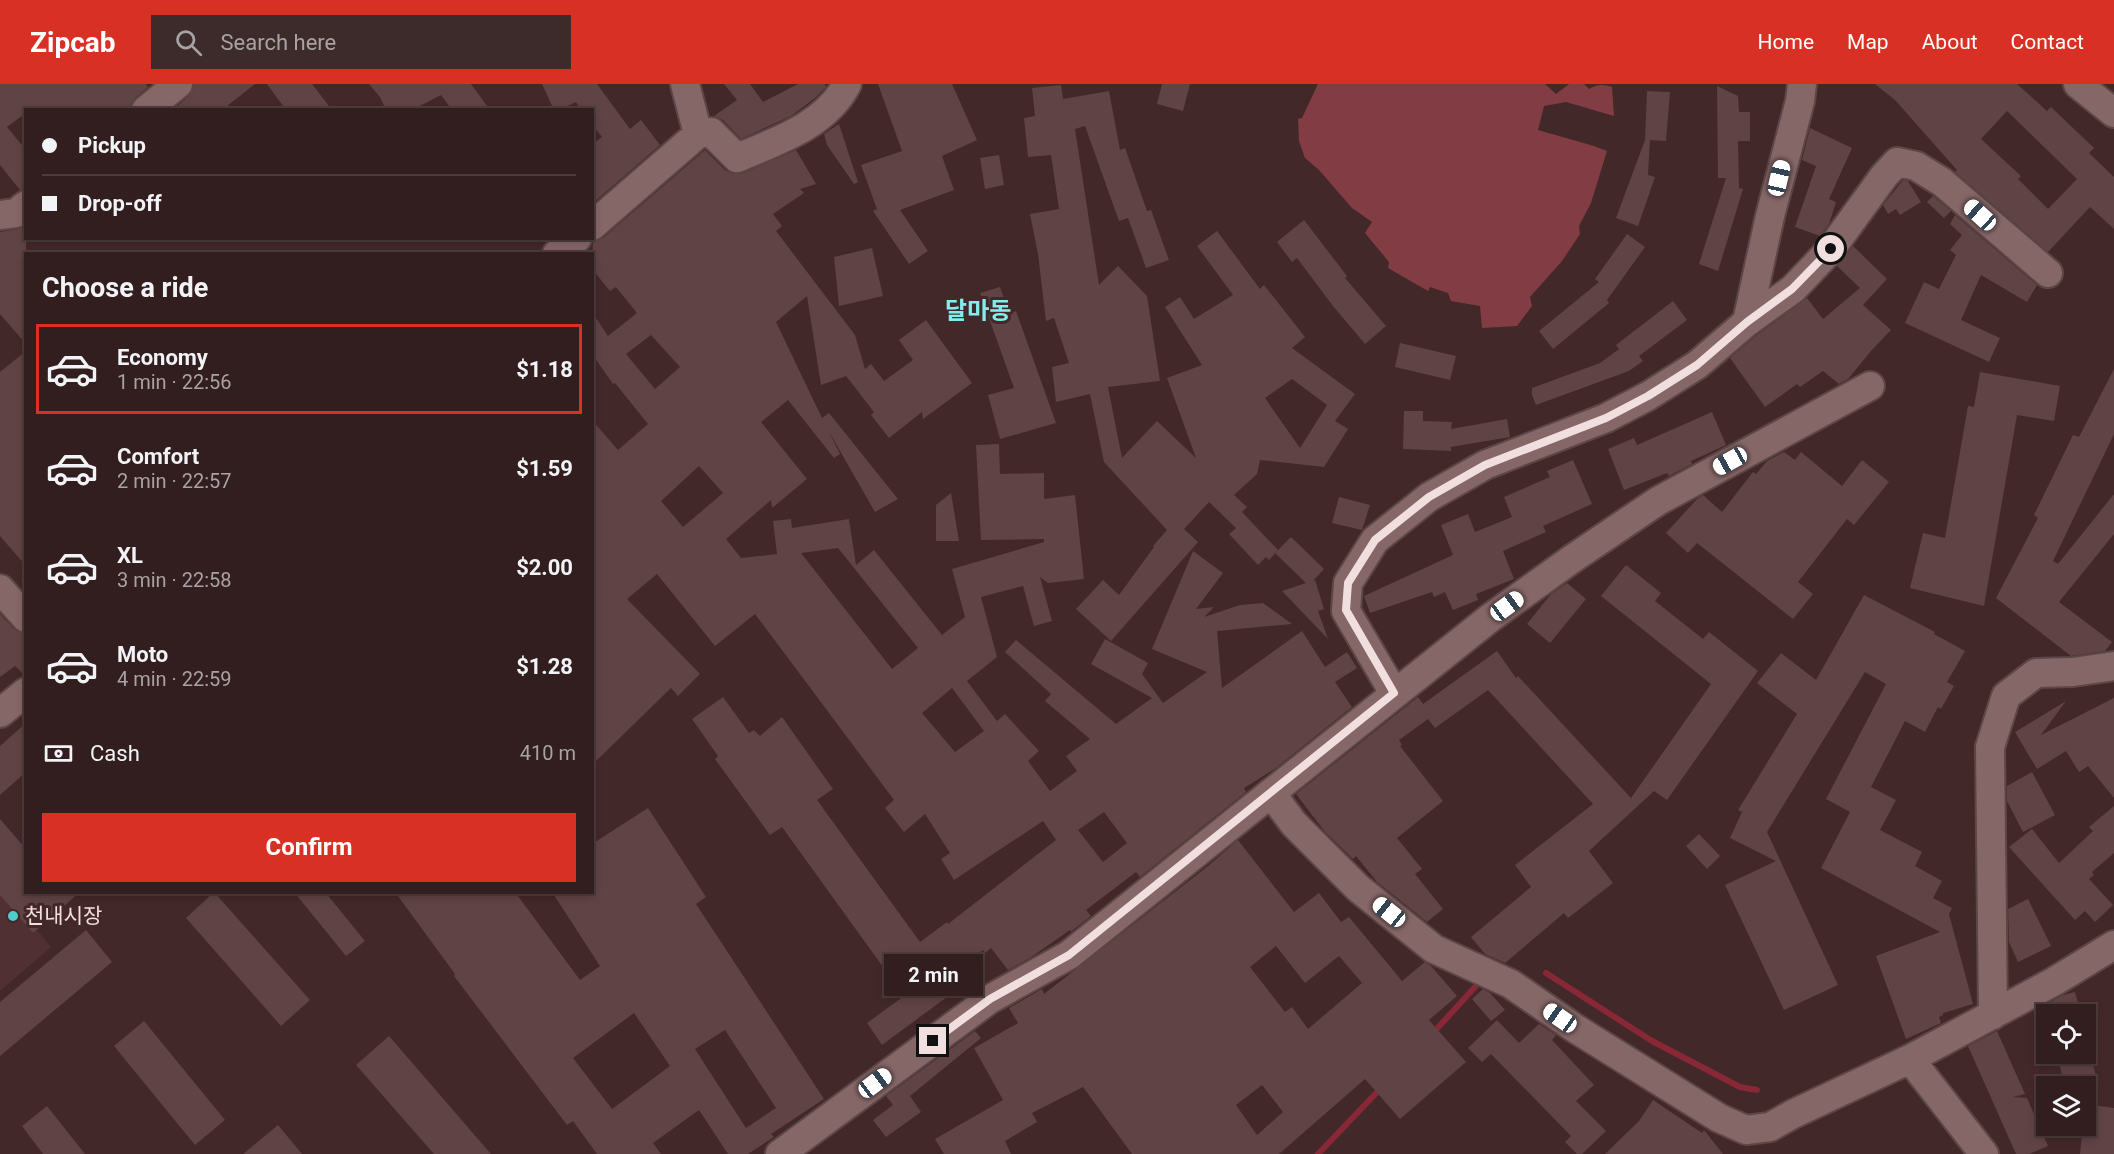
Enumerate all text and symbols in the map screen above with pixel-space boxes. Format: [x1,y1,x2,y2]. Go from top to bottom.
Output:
search box [151,15,571,69]
text: Zipcab [30,26,115,59]
icon: search [172,26,205,59]
text: Search here [220,30,336,55]
text: Home [1758,30,1814,54]
text: Map [1847,30,1889,54]
text: About [1922,30,1978,54]
text: Contact [2011,30,2084,54]
text: Pickup [78,133,146,158]
car [1766,158,1792,198]
text: Drop-off [78,191,162,216]
car [1961,196,1999,234]
route start [1817,235,1844,262]
text: Choose a ride [42,272,208,304]
district label: 달마동 [945,297,1011,325]
icon: car [45,342,99,396]
text: Economy [117,345,208,370]
text: $1.18 [516,357,573,382]
text: 1 min · 22:56 [117,370,232,394]
icon: car [45,441,99,495]
text: Comfort [117,444,199,469]
car [1710,444,1750,478]
text: $1.59 [516,456,573,481]
text: 2 min · 22:57 [117,469,232,493]
icon: car [45,540,99,594]
text: XL [117,543,143,568]
text: $2.00 [516,555,573,580]
text: 3 min · 22:58 [117,568,232,592]
car [1487,588,1527,624]
icon: car [45,639,99,693]
text: Moto [117,642,168,667]
text: $1.28 [516,654,573,679]
text: 4 min · 22:59 [117,667,232,691]
icon: cash [42,737,75,770]
text: Cash [90,741,140,766]
text: 410 m [520,741,576,765]
button: Confirm [42,813,576,882]
car [1369,894,1409,930]
place label: 천내시장 [25,904,102,928]
marker: 천내시장 [6,909,20,923]
callout: 2 min [884,954,982,996]
text: 2 min [908,963,959,987]
car [1540,1000,1580,1036]
map controls [2036,1004,2096,1136]
button: locate [2036,1004,2096,1064]
route end [919,1027,946,1054]
car [855,1065,895,1101]
button: layers [2036,1076,2096,1136]

